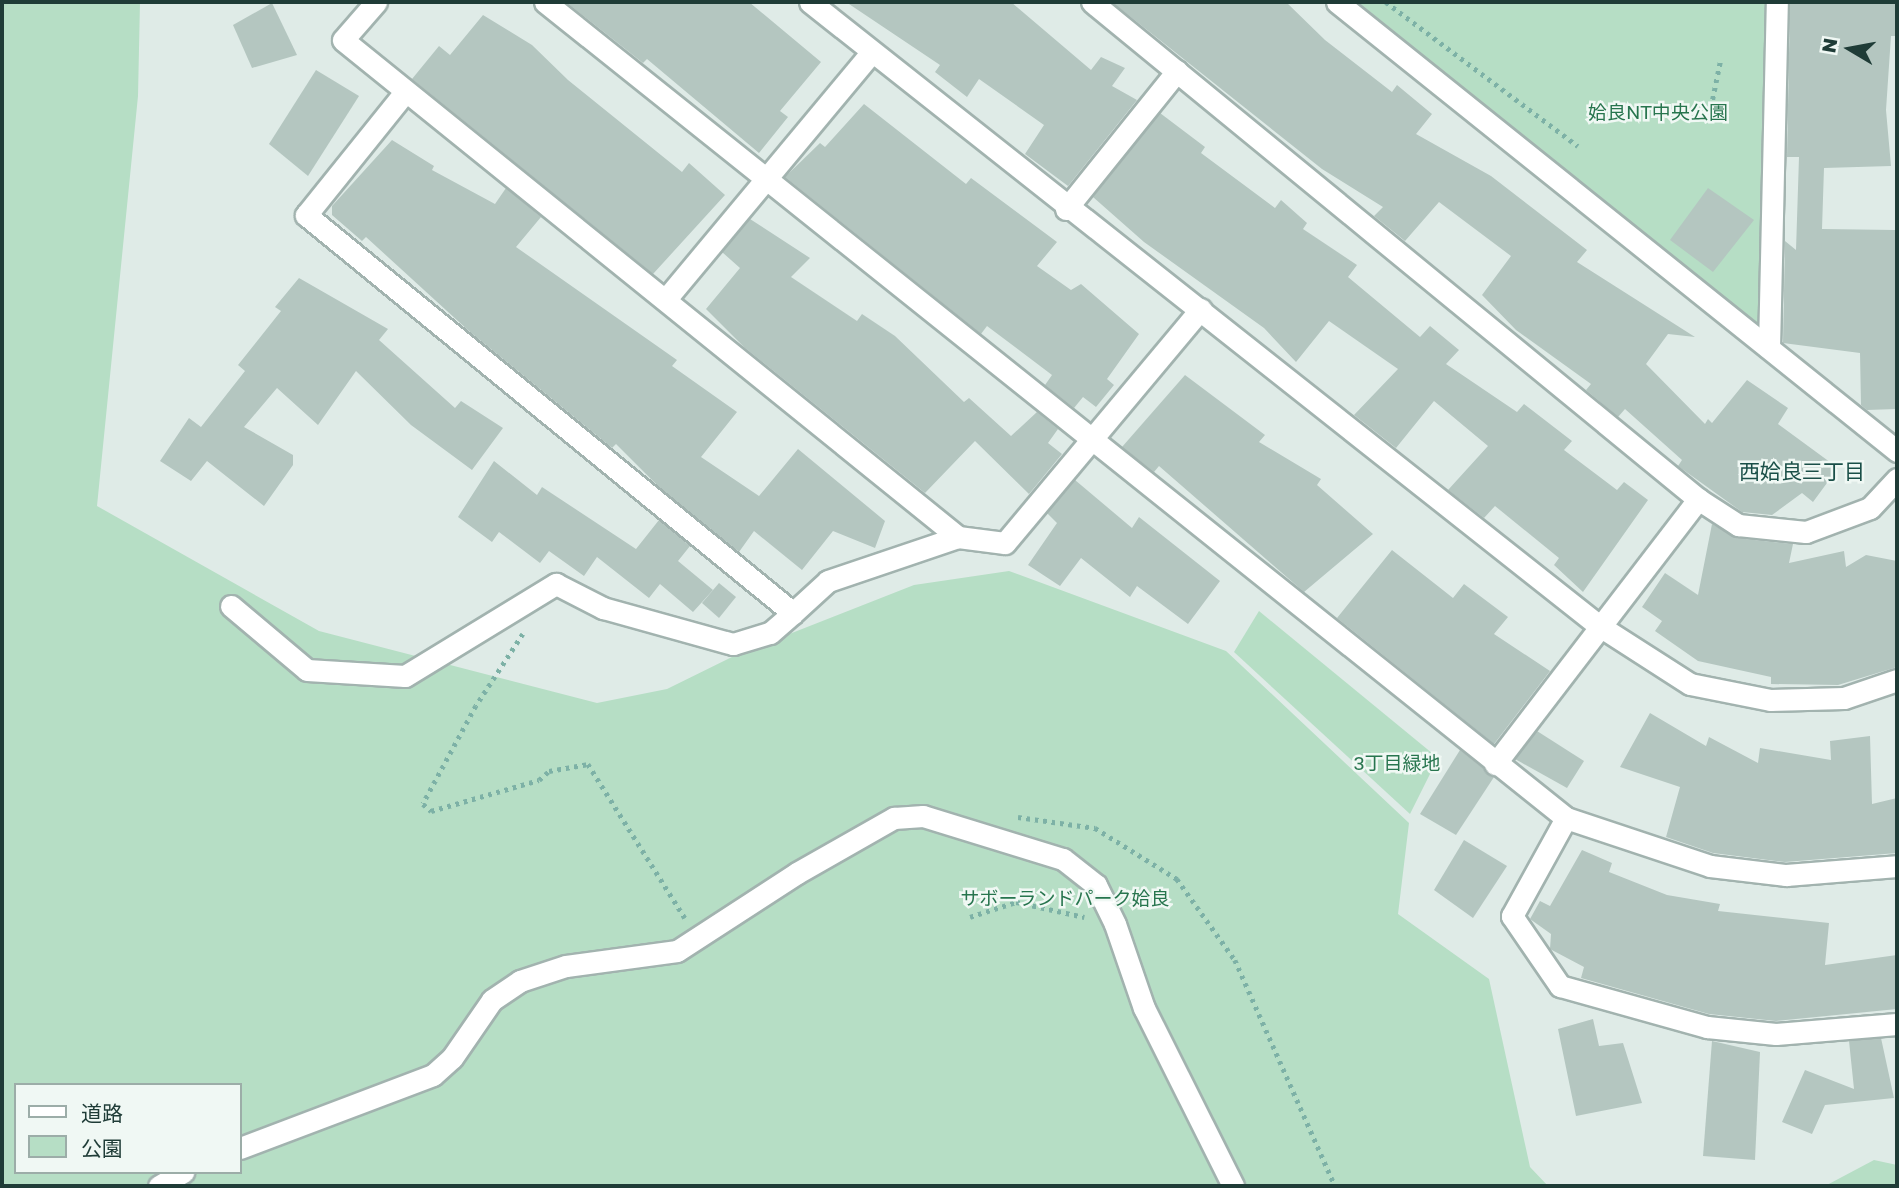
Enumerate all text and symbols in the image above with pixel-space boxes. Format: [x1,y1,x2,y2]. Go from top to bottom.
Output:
north arrow [1815,14,1885,84]
text: N [1816,36,1841,54]
park label: 姶良NT中央公園 [1588,101,1728,123]
district label: 西姶良三丁目 [1739,458,1865,484]
park label: 3丁目緑地 [1353,752,1441,774]
park label: サボーランドパーク姶良 [961,887,1169,909]
legend [14,1083,242,1174]
text: 道路 [81,1100,123,1126]
text: 公園 [81,1135,123,1161]

